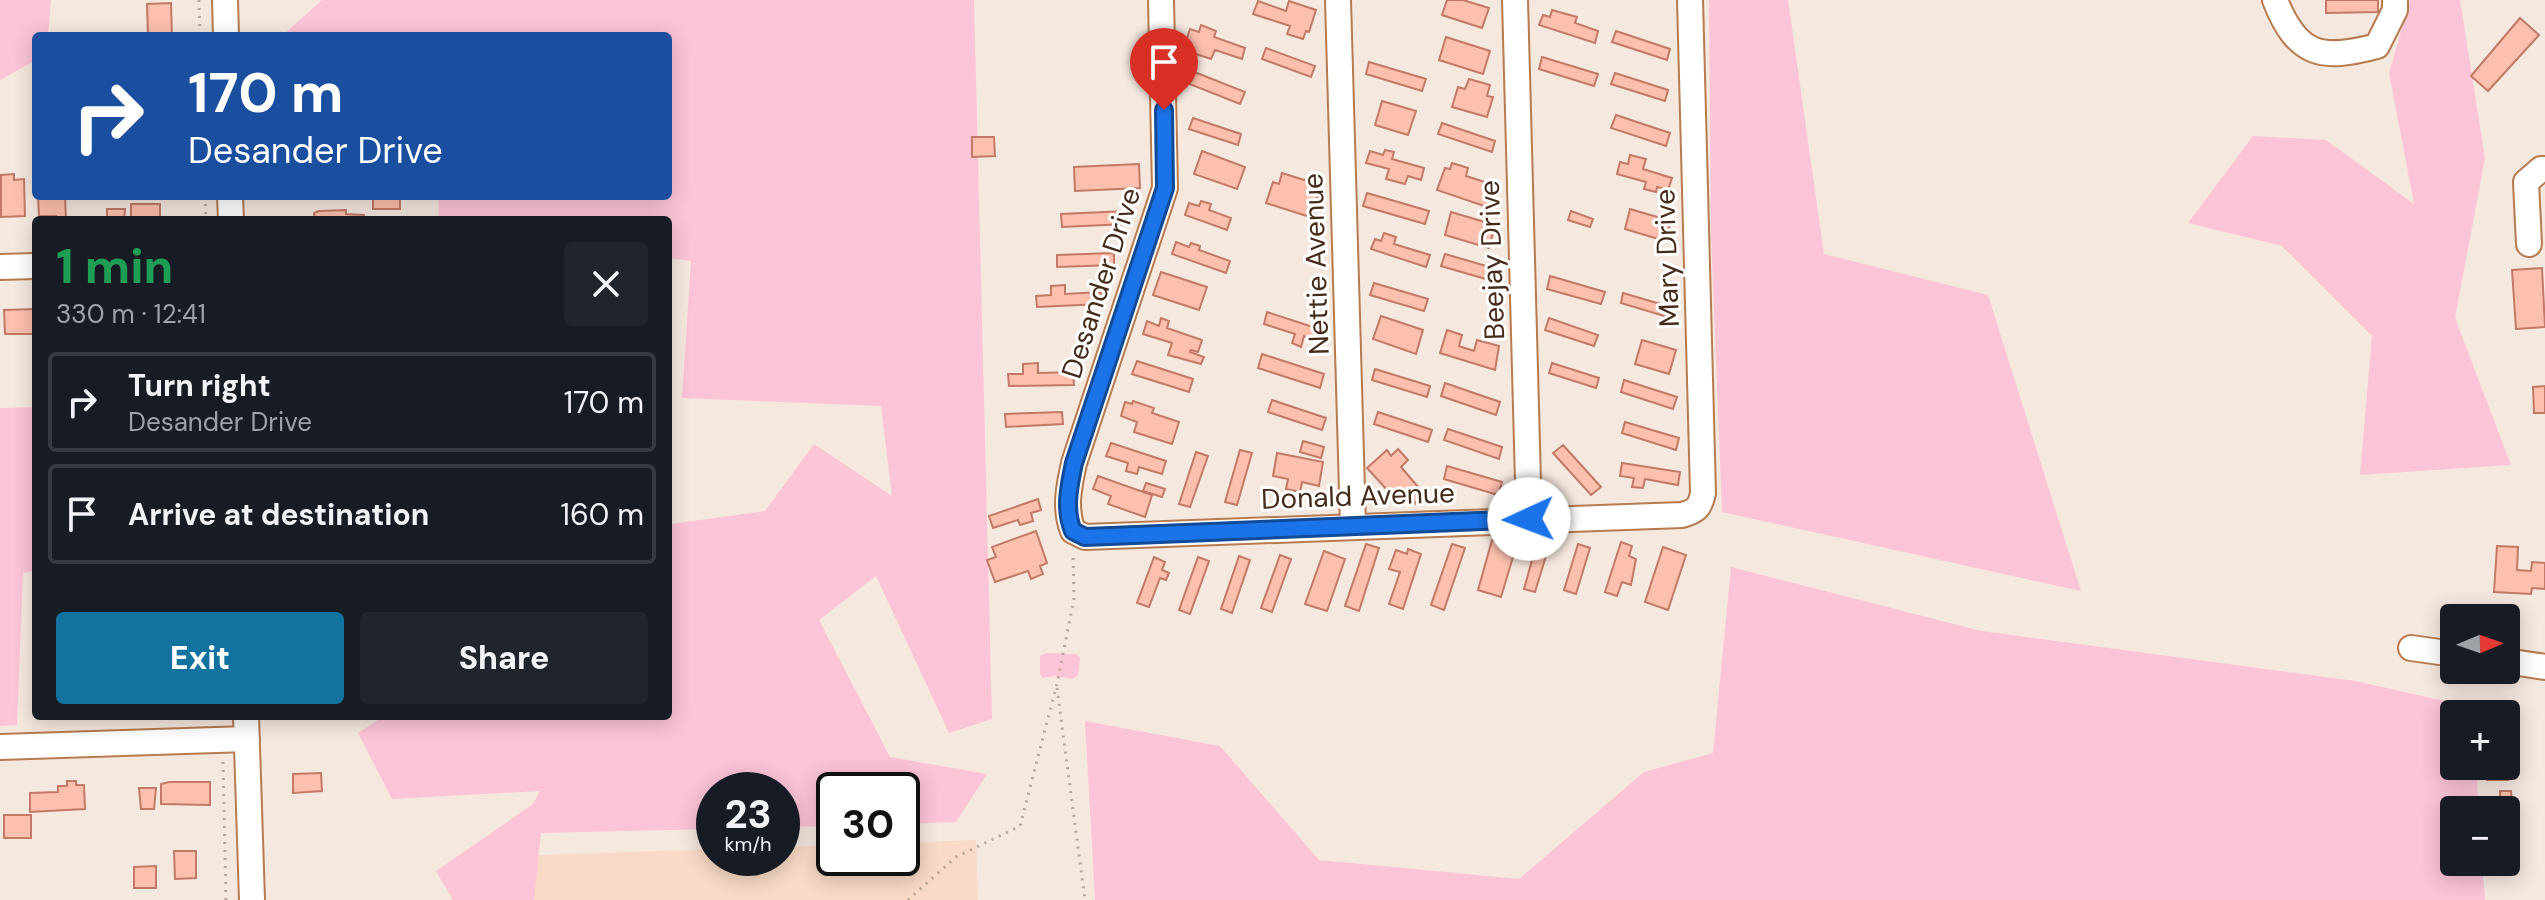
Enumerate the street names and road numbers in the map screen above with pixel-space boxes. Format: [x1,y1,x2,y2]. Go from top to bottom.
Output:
street label: Nettie Avenue [1294,172,1338,356]
street label: Beejay Drive [1471,180,1513,340]
street label: Desander Drive [1053,183,1149,383]
street label: Mary Drive [1646,188,1688,328]
street label: Donald Avenue [1261,474,1455,518]

